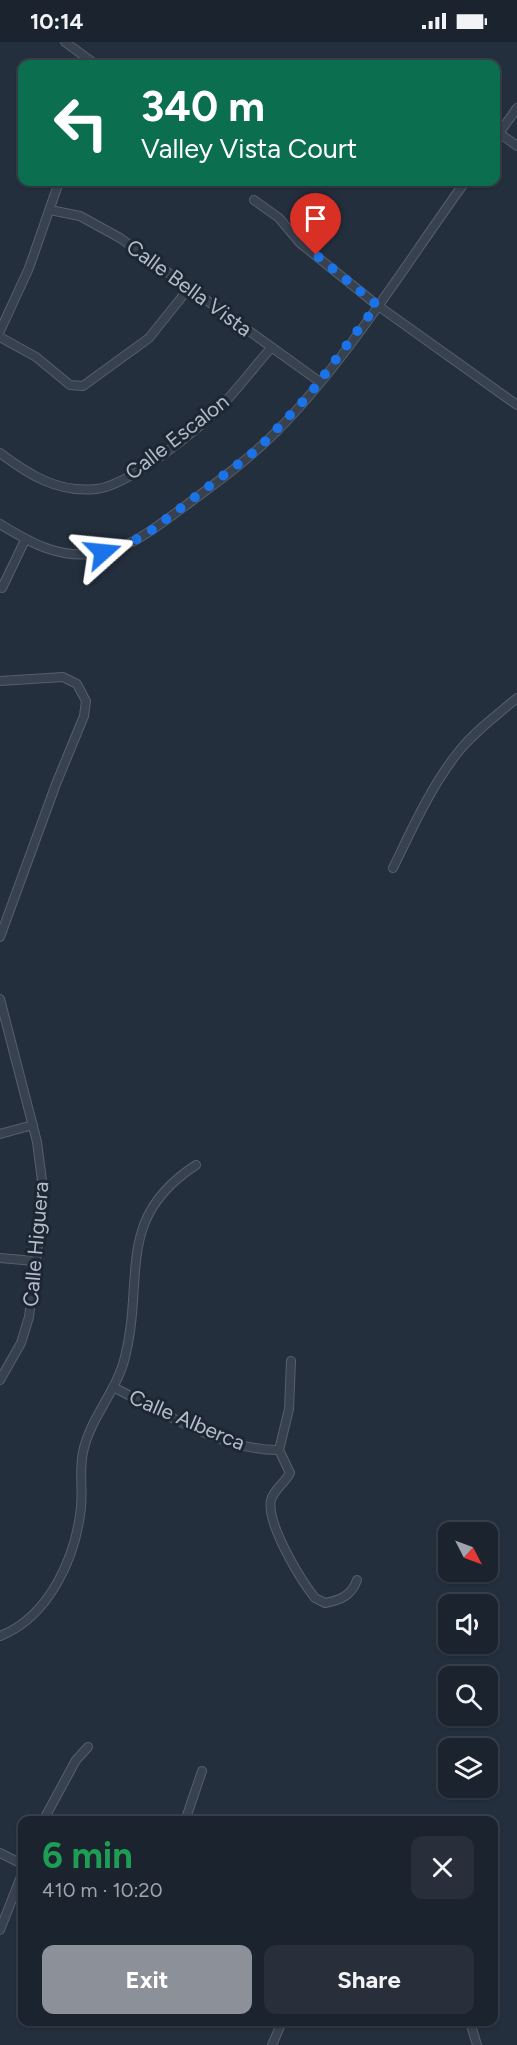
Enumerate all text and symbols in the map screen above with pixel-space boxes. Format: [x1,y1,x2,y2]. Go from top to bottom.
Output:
text: 10:14 [30,8,83,35]
text: 340 m [141,81,265,132]
icon: left [42,84,120,162]
text: Valley Vista Court [141,132,357,165]
pin [290,193,341,255]
icon: arrive [299,202,332,235]
street label: Calle Bella Vista [122,234,257,341]
street label: Calle Escalon [120,388,233,485]
position arrow [71,520,135,584]
street label: Calle Higuera [18,1180,53,1308]
street label: Calle Alberca [125,1384,249,1455]
north arrow [438,1522,498,1582]
map controls [438,1522,498,1798]
button: sound [438,1594,498,1654]
button: search [438,1666,498,1726]
button: layers [438,1738,498,1798]
text: 6 min [42,1834,133,1877]
button: close [411,1836,474,1899]
text: 410 m · 10:20 [42,1878,163,1902]
button: Exit [42,1945,252,2014]
button: Share [264,1945,474,2014]

